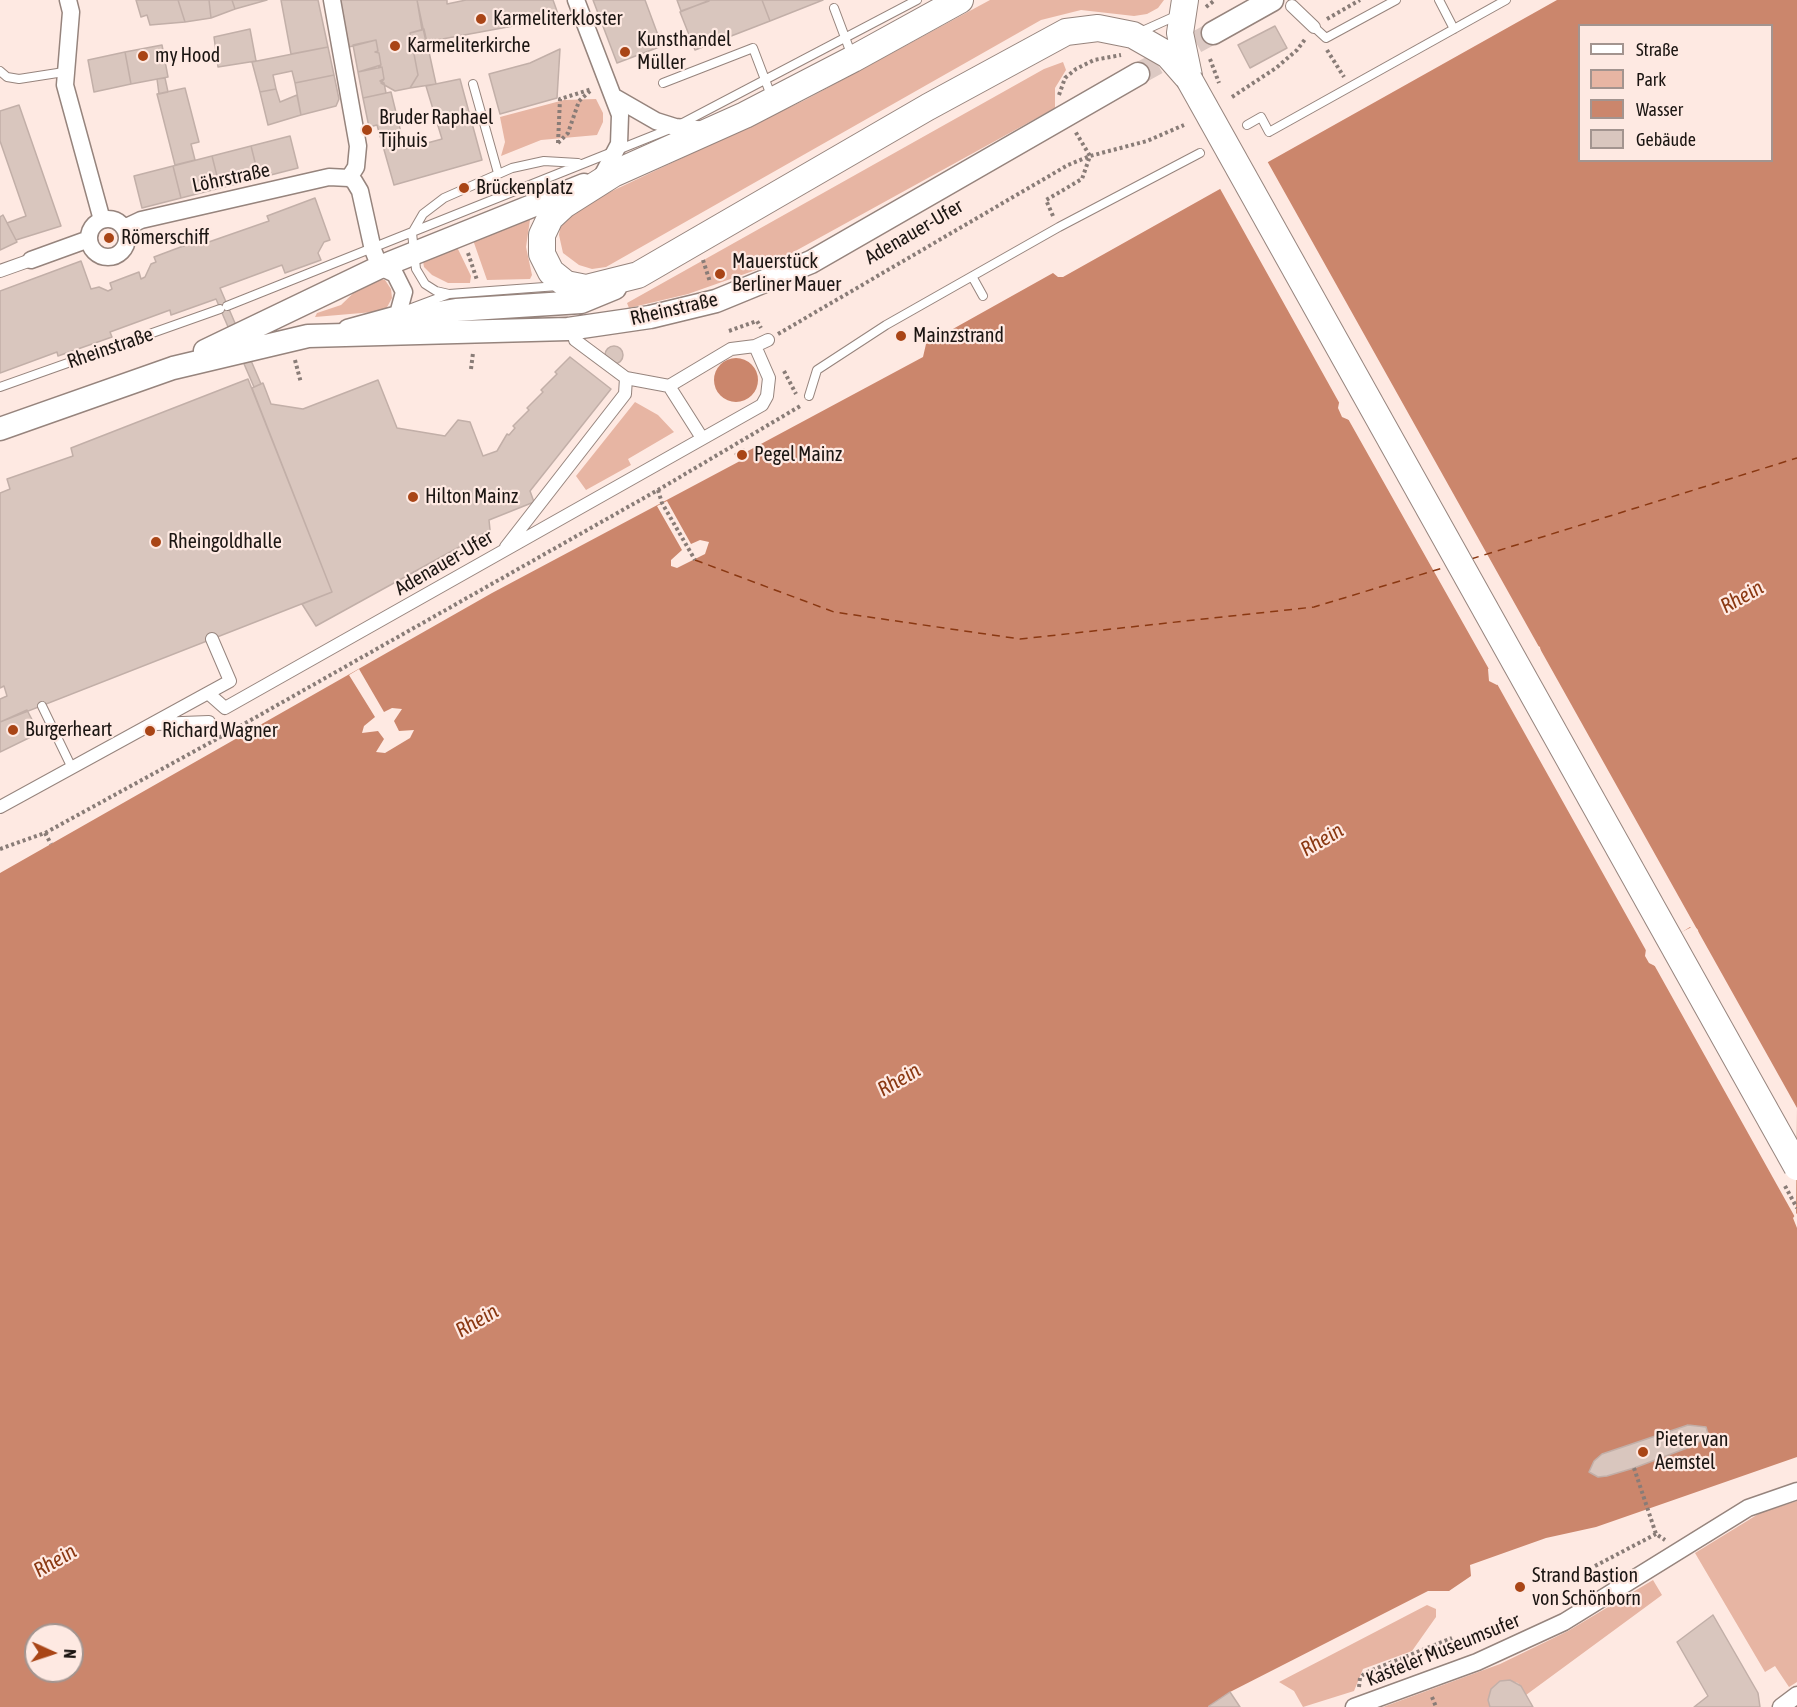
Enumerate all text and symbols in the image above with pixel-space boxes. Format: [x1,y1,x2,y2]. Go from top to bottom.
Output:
place label: Karmeliterkloster [493,7,622,31]
marker: Karmeliterkloster [474,12,488,26]
legend [1578,24,1773,162]
place label: Kunsthandel Müller [637,28,731,75]
place label: Karmeliterkirche [407,34,530,58]
marker: Karmeliterkirche [388,39,402,53]
text: Straße [1636,39,1679,60]
place label: my Hood [155,44,220,68]
marker: Kunsthandel Müller [618,45,632,59]
marker: my Hood [136,49,150,63]
text: Park [1636,69,1666,90]
text: Wasser [1636,99,1683,120]
place label: Bruder Raphael Tijhuis [379,106,493,153]
marker: Bruder Raphael Tijhuis [360,123,374,137]
text: Gebäude [1636,129,1696,150]
street label: Löhrstraße [190,158,272,198]
place label: Brückenplatz [476,176,573,200]
marker: Brückenplatz [457,181,471,195]
street label: Adenauer-Ufer [861,194,967,270]
place label: Römerschiff [121,226,209,250]
marker: Römerschiff [102,231,116,245]
place label: Mauerstück Berliner Mauer [732,250,841,297]
marker: Mauerstück Berliner Mauer [713,267,727,281]
street label: Rheinstraße [628,287,720,331]
street label: Rheinstraße [64,322,156,374]
place label: Mainzstrand [913,324,1004,348]
marker: Mainzstrand [894,329,908,343]
place label: Pegel Mainz [754,443,842,467]
marker: Pegel Mainz [735,448,749,462]
place label: Hilton Mainz [425,485,518,509]
marker: Hilton Mainz [406,490,420,504]
street label: Adenauer-Ufer [391,525,497,601]
place label: Rheingoldhalle [168,530,282,554]
marker: Rheingoldhalle [149,535,163,549]
water label: Rhein [1716,575,1768,619]
place label: Burgerheart [25,718,112,742]
place label: Richard Wagner [162,719,278,743]
marker: Burgerheart [6,723,20,737]
marker: Richard Wagner [143,724,157,738]
water label: Rhein [1296,818,1348,862]
water label: Rhein [873,1058,925,1102]
water label: Rhein [451,1299,503,1343]
place label: Pieter van Aemstel [1655,1428,1728,1475]
marker: Pieter van Aemstel [1636,1445,1650,1459]
water label: Rhein [29,1539,81,1583]
place label: Strand Bastion von Schönborn [1532,1564,1641,1611]
marker: Strand Bastion von Schönborn [1513,1580,1527,1594]
street label: Kasteler Museumsufer [1363,1608,1523,1692]
north arrow [24,1623,84,1683]
text: N [61,1649,79,1659]

